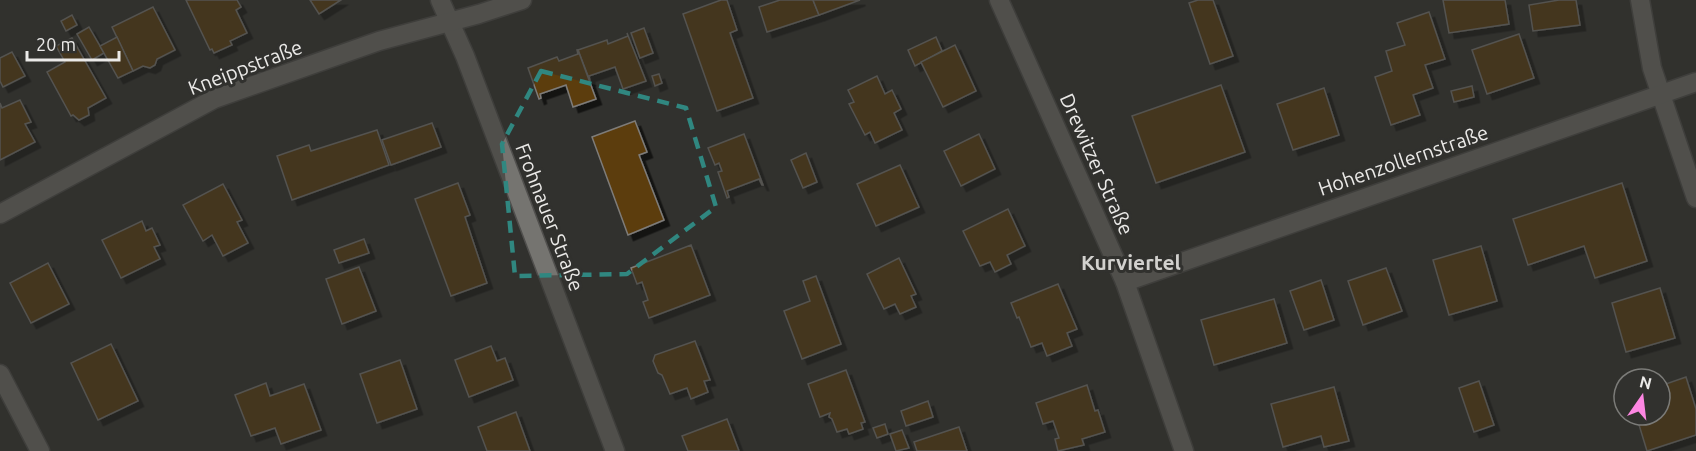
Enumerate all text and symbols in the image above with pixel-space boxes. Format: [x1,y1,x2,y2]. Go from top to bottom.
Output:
scale bar [27,24,118,62]
text: 20 m [36,34,76,54]
street label: Kneippstraße [185,35,305,99]
street label: Drewitzer Straße [1055,90,1139,238]
street label: Hohenzollernstraße [1315,120,1491,200]
street label: Frohnauer Straße [511,140,589,294]
district label: Kurviertel [1081,250,1181,274]
north arrow [1612,367,1672,427]
text: N [1638,372,1654,393]

